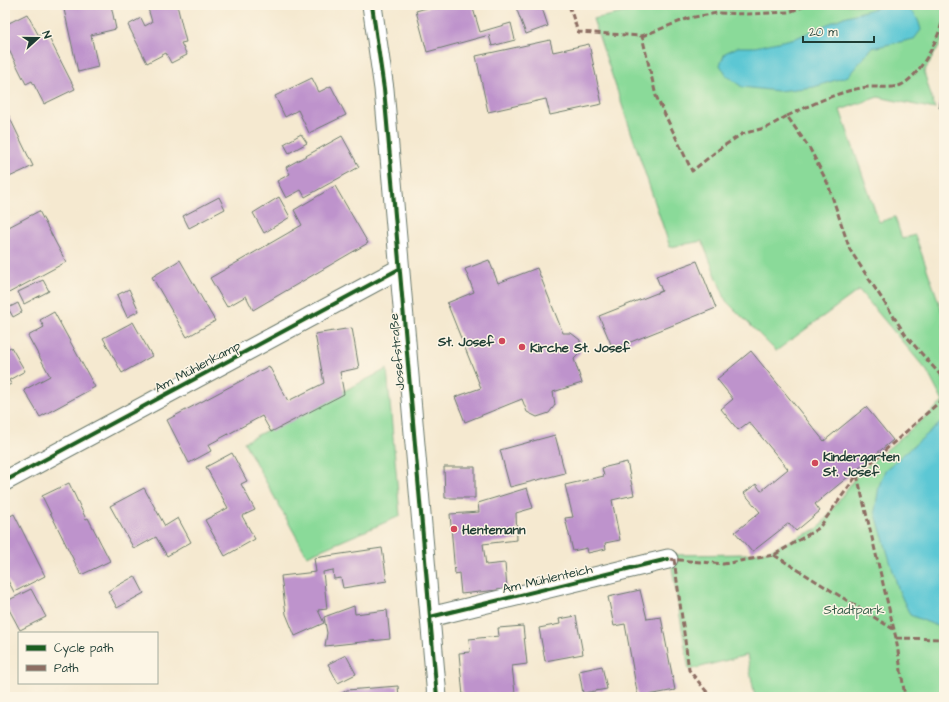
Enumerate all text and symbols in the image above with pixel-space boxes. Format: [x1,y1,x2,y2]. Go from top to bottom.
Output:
north arrow [18,18,58,58]
scale bar [803,18,874,44]
text: 20 m [809,24,838,41]
text: N [39,29,55,41]
street label: Josefstraße [385,313,409,391]
place label: St. Josef [437,333,495,351]
marker: St. Josef [497,336,507,346]
street label: Am Mühlenkamp [151,337,244,397]
place label: Kirche St. Josef [530,339,631,357]
marker: Kirche St. Josef [517,342,527,352]
place label: Kindergarten St. Josef [822,448,900,481]
marker: Kindergarten St. Josef [810,458,820,468]
place label: Hentemann [462,521,526,539]
marker: Hentemann [449,524,459,534]
street label: Am Mühlenteich [500,560,595,598]
park label: Stadtpark [823,601,885,619]
legend [18,632,158,684]
text: Cycle path [54,640,113,658]
text: Path [54,660,79,677]

